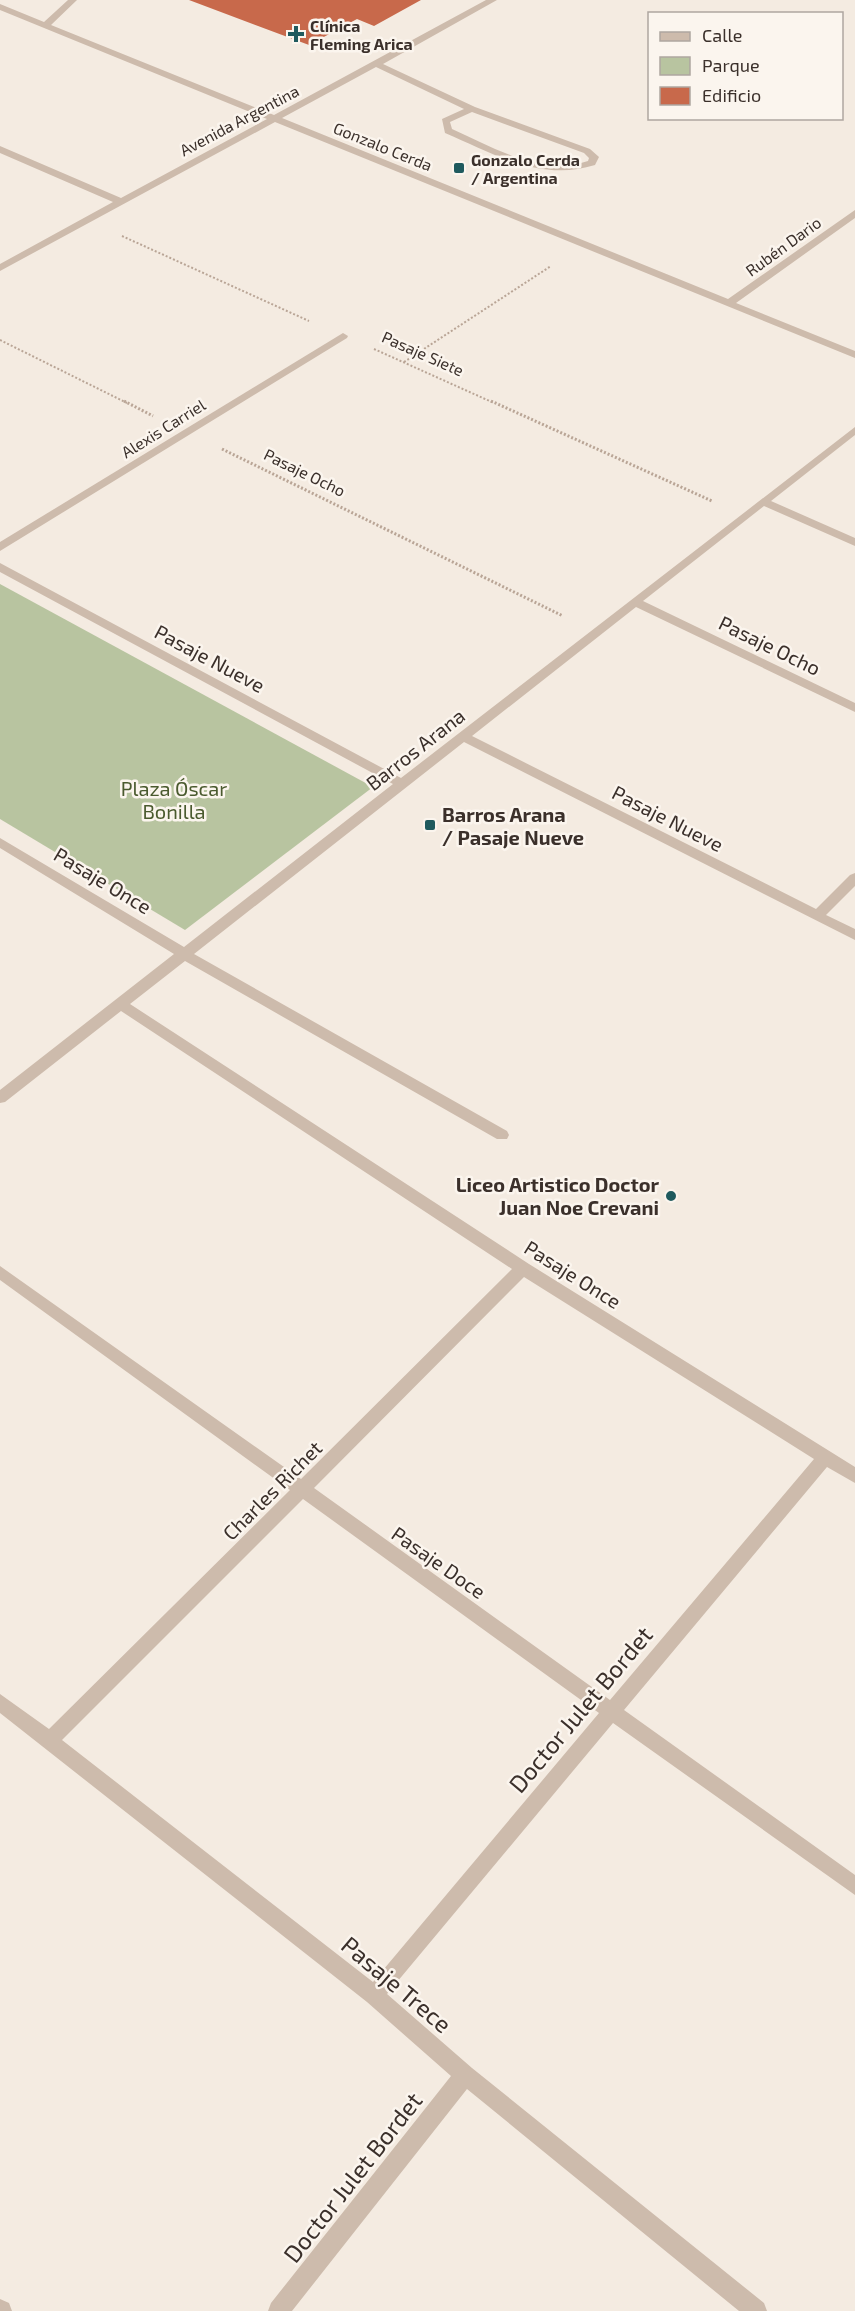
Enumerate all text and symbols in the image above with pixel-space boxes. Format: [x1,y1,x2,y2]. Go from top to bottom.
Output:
legend [648,12,843,120]
place label: Clínica Fleming Arica [310,16,413,53]
text: Calle [702,24,743,46]
marker: Clínica Fleming Arica [287,25,305,43]
text: Parque [702,54,760,76]
street label: Avenida Argentina [176,81,302,159]
text: Edificio [702,84,761,106]
street label: Gonzalo Cerda [331,118,435,174]
place label: Gonzalo Cerda / Argentina [471,150,580,187]
marker: Gonzalo Cerda / Argentina [452,161,466,175]
street label: Rubén Dario [742,212,824,280]
street label: Pasaje Siete [379,327,467,380]
street label: Alexis Carriel [117,395,209,461]
street label: Pasaje Ocho [261,444,349,501]
street label: Pasaje Ocho [715,610,825,680]
street label: Pasaje Nueve [151,619,269,697]
street label: Barros Arana [361,703,469,795]
park label: Plaza Óscar Bonilla [121,776,227,823]
street label: Pasaje Nueve [608,780,728,856]
place label: Barros Arana / Pasaje Nueve [442,802,584,849]
marker: Barros Arana / Pasaje Nueve [423,818,437,832]
street label: Pasaje Once [50,842,156,918]
place label: Liceo Artistico Doctor Juan Noe Crevani [456,1172,659,1219]
marker: Liceo Artistico Doctor Juan Noe Crevani [664,1189,678,1203]
street label: Pasaje Once [520,1235,626,1313]
street label: Charles Richet [217,1435,327,1545]
street label: Pasaje Doce [387,1521,491,1603]
street label: Doctor Julet Bordet [502,1620,658,1798]
street label: Pasaje Trece [336,1930,458,2038]
street label: Doctor Julet Bordet [277,2086,427,2268]

